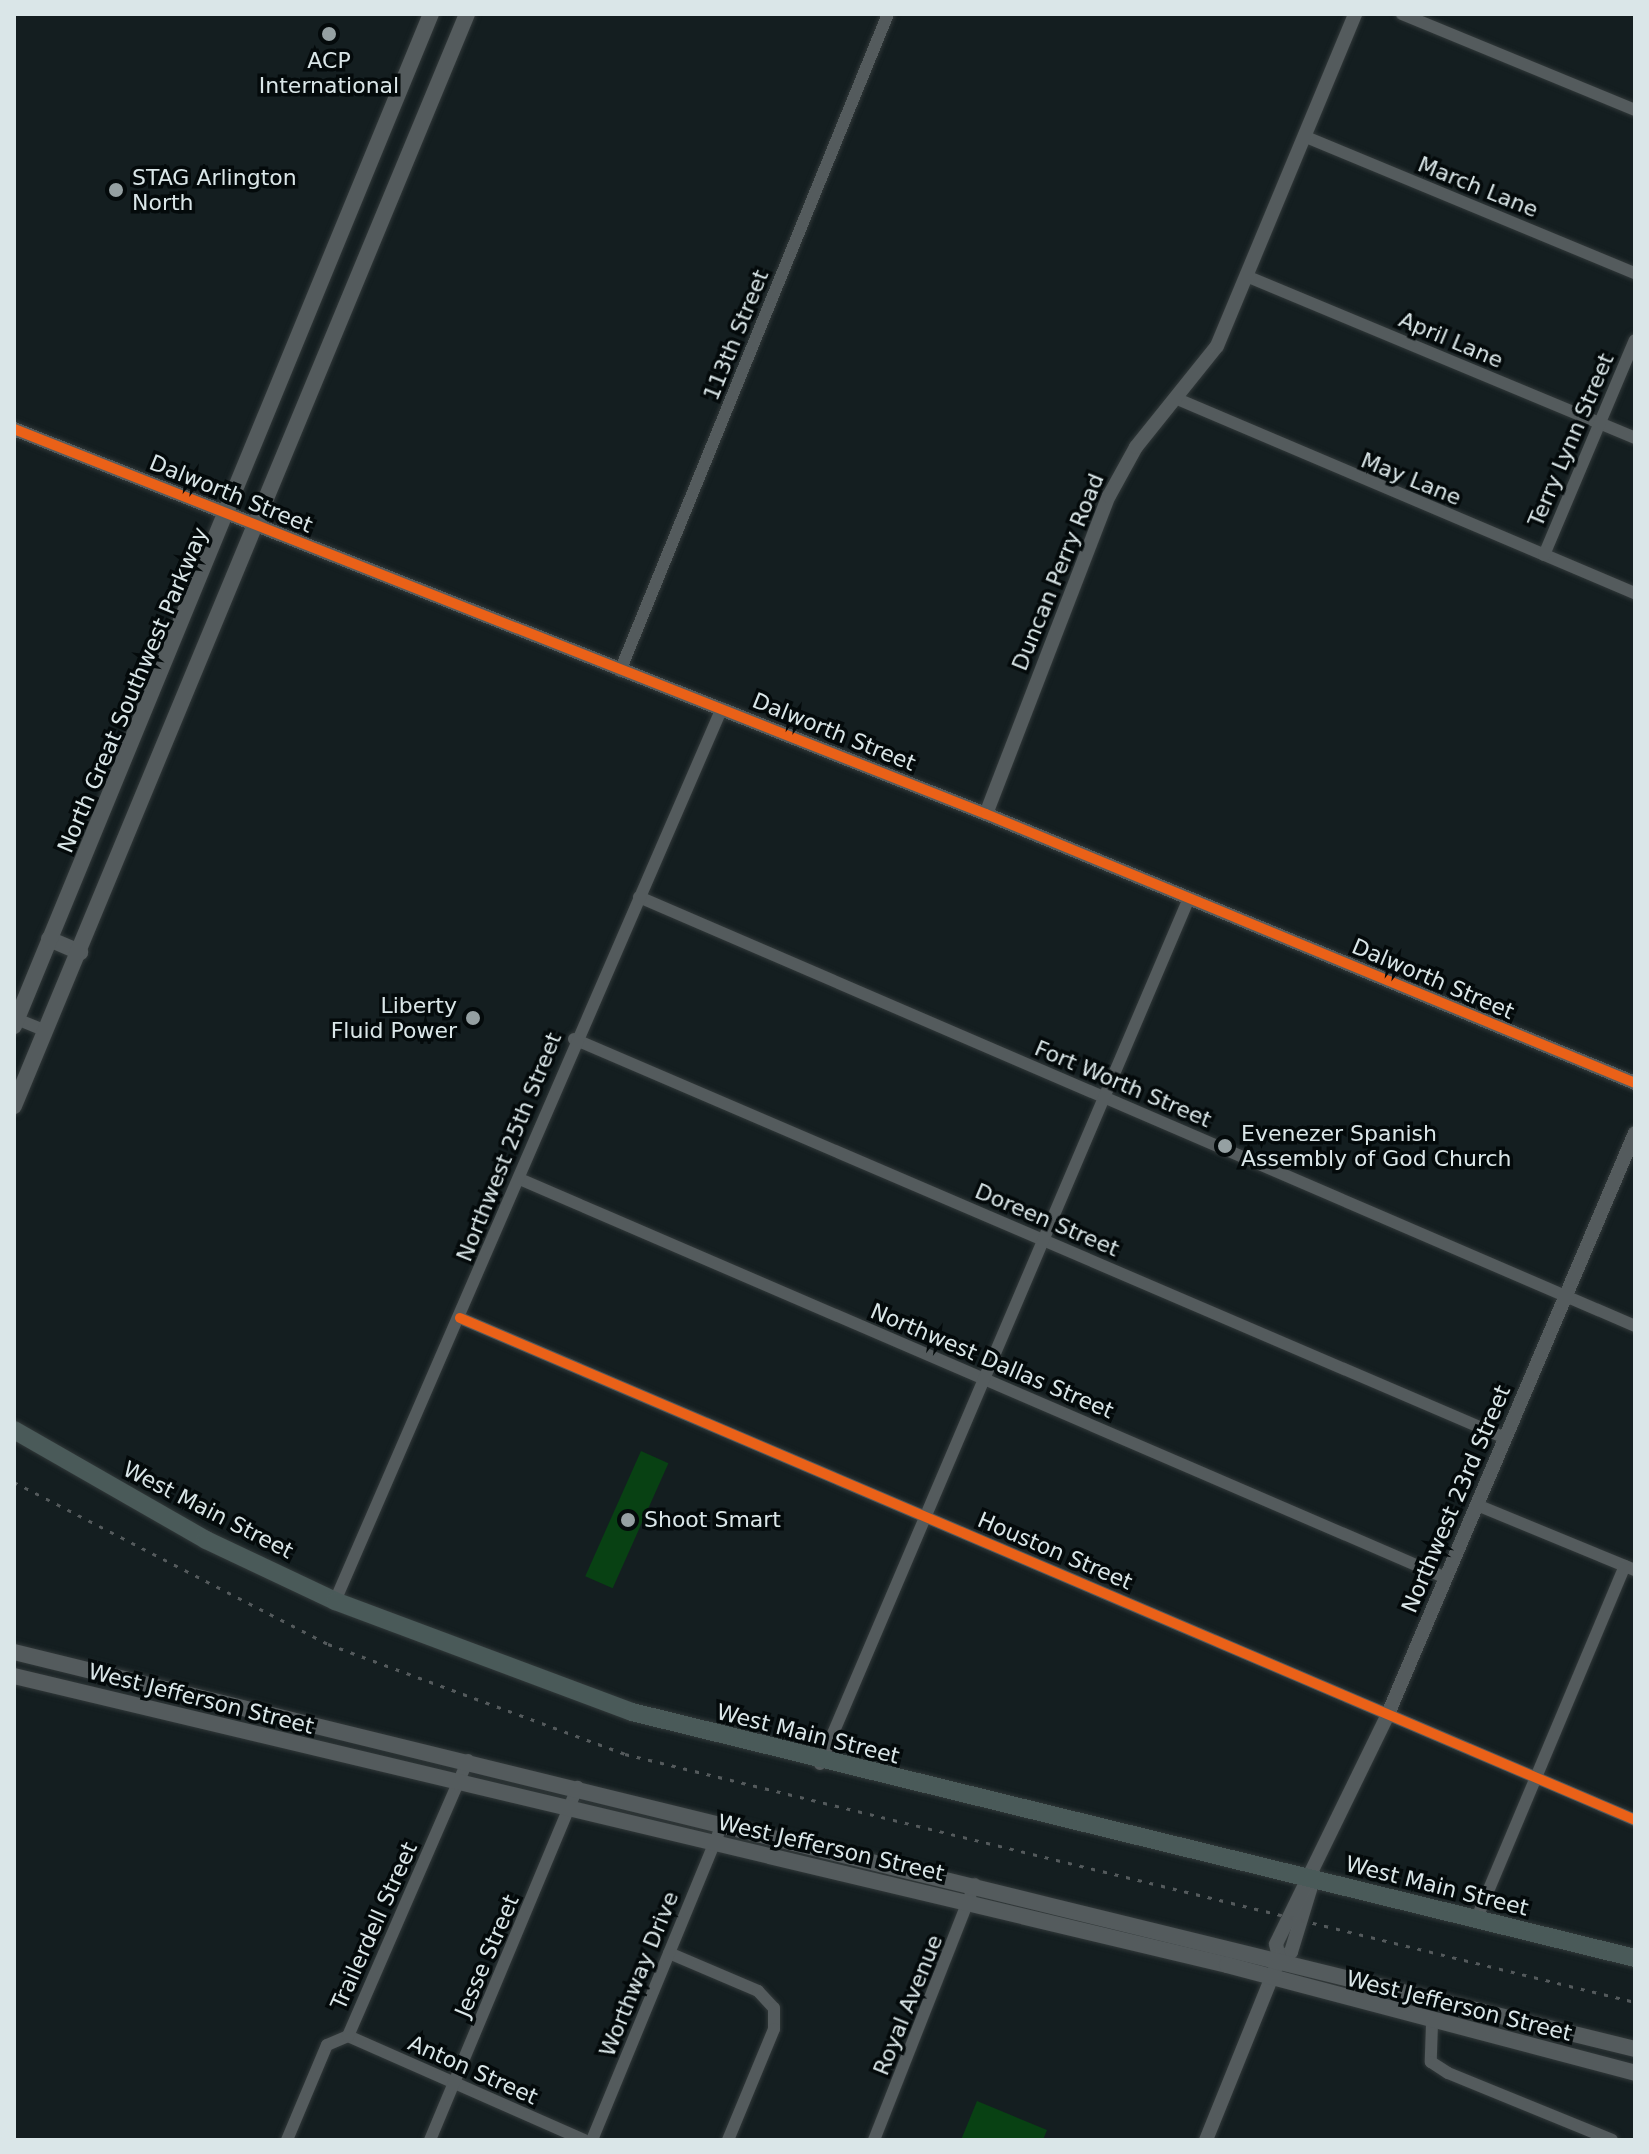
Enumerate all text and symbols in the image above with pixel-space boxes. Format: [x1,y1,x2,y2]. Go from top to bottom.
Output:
marker: ACP International [320,25,338,43]
place label: ACP International [259,47,399,98]
street label: March Lane [1414,151,1542,223]
place label: STAG Arlington North [132,164,297,216]
marker: STAG Arlington North [107,181,125,199]
street label: 113th Street [698,266,774,404]
street label: April Lane [1395,306,1507,374]
street label: Terry Lynn Street [1523,349,1619,531]
street label: May Lane [1357,447,1465,511]
street label: Dalworth Street [146,449,316,539]
street label: Duncan Perry Road [1006,470,1110,674]
street label: North Great Southwest Parkway [52,523,214,857]
street label: Dalworth Street [749,687,919,777]
street label: Dalworth Street [1348,933,1518,1025]
place label: Liberty Fluid Power [331,992,457,1044]
marker: Liberty Fluid Power [464,1009,482,1027]
street label: Northwest 25th Street [451,1029,567,1265]
street label: Fort Worth Street [1031,1035,1215,1133]
place label: Evenezer Spanish Assembly of God Church [1241,1120,1512,1172]
marker: Evenezer Spanish Assembly of God Church [1216,1137,1234,1155]
street label: Doreen Street [971,1178,1123,1262]
street label: Northwest Dallas Street [866,1298,1118,1424]
street label: Northwest 23rd Street [1396,1381,1516,1617]
street label: West Main Street [119,1456,297,1564]
place label: Shoot Smart [644,1507,781,1533]
street label: Houston Street [974,1507,1136,1595]
marker: Shoot Smart [619,1511,637,1529]
street label: West Jefferson Street [85,1658,317,1740]
street label: West Main Street [714,1699,902,1769]
street label: West Jefferson Street [715,1809,947,1887]
street label: Trailerdell Street [325,1838,423,2014]
street label: West Main Street [1343,1851,1531,1921]
street label: Worthway Drive [594,1888,684,2060]
street label: Jesse Street [449,1891,525,2021]
street label: Royal Avenue [868,1931,948,2079]
street label: West Jefferson Street [1343,1965,1575,2047]
street label: Anton Street [404,2030,542,2110]

